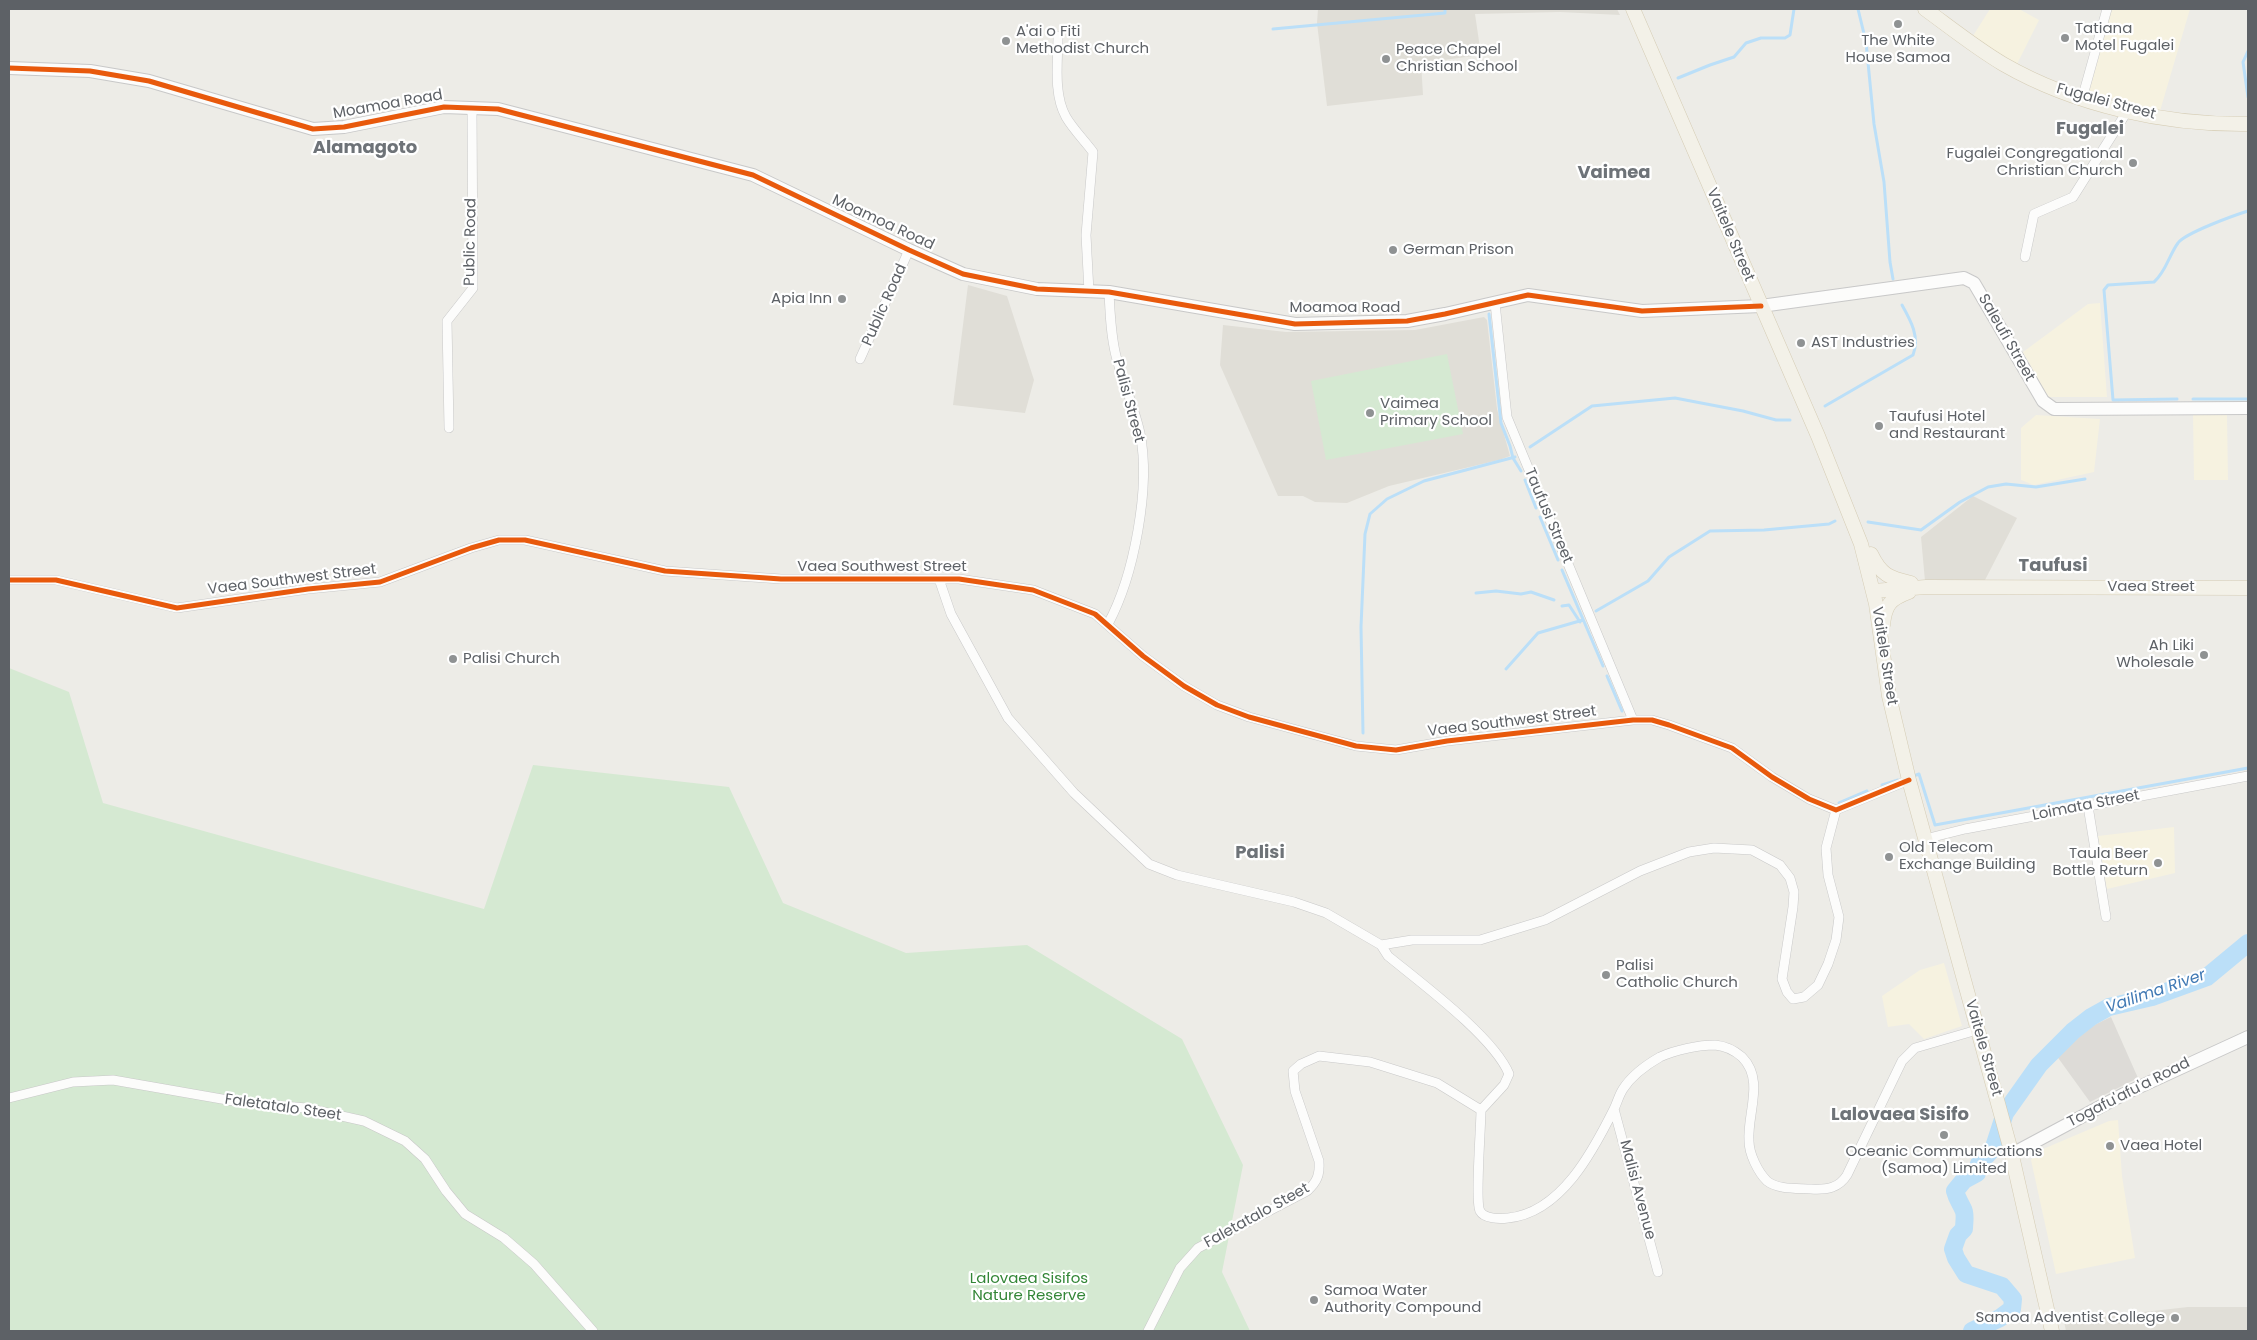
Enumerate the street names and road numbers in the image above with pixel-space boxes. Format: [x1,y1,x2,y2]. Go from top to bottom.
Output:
street label: Fugalei Street [2054,80,2158,124]
street label: Moamoa Road [332,87,444,123]
street label: Vaitele Street [1702,186,1758,284]
street label: Moamoa Road [829,191,937,255]
street label: Public Road [461,198,481,286]
street label: Public Road [859,261,911,349]
street label: Saleufi Street [1974,291,2038,385]
street label: Moamoa Road [1290,299,1400,317]
street label: Palisi Street [1108,357,1148,445]
street label: Taufusi Street [1520,466,1576,566]
street label: Vaea Southwest Street [797,558,967,576]
street label: Vaea Southwest Street [207,561,377,599]
street label: Vaea Street [2107,578,2195,596]
street label: Vaitele Street [1867,605,1901,707]
street label: Vaea Southwest Street [1427,703,1597,741]
street label: Loimata Street [2031,787,2141,825]
street label: Vaitele Street [1961,998,2005,1098]
street label: Togafu'afu'a Road [2065,1054,2193,1132]
street label: Faletatalo Steet [224,1091,342,1125]
street label: Malisi Avenue [1615,1138,1659,1242]
street label: Faletatalo Steet [1201,1180,1313,1252]

